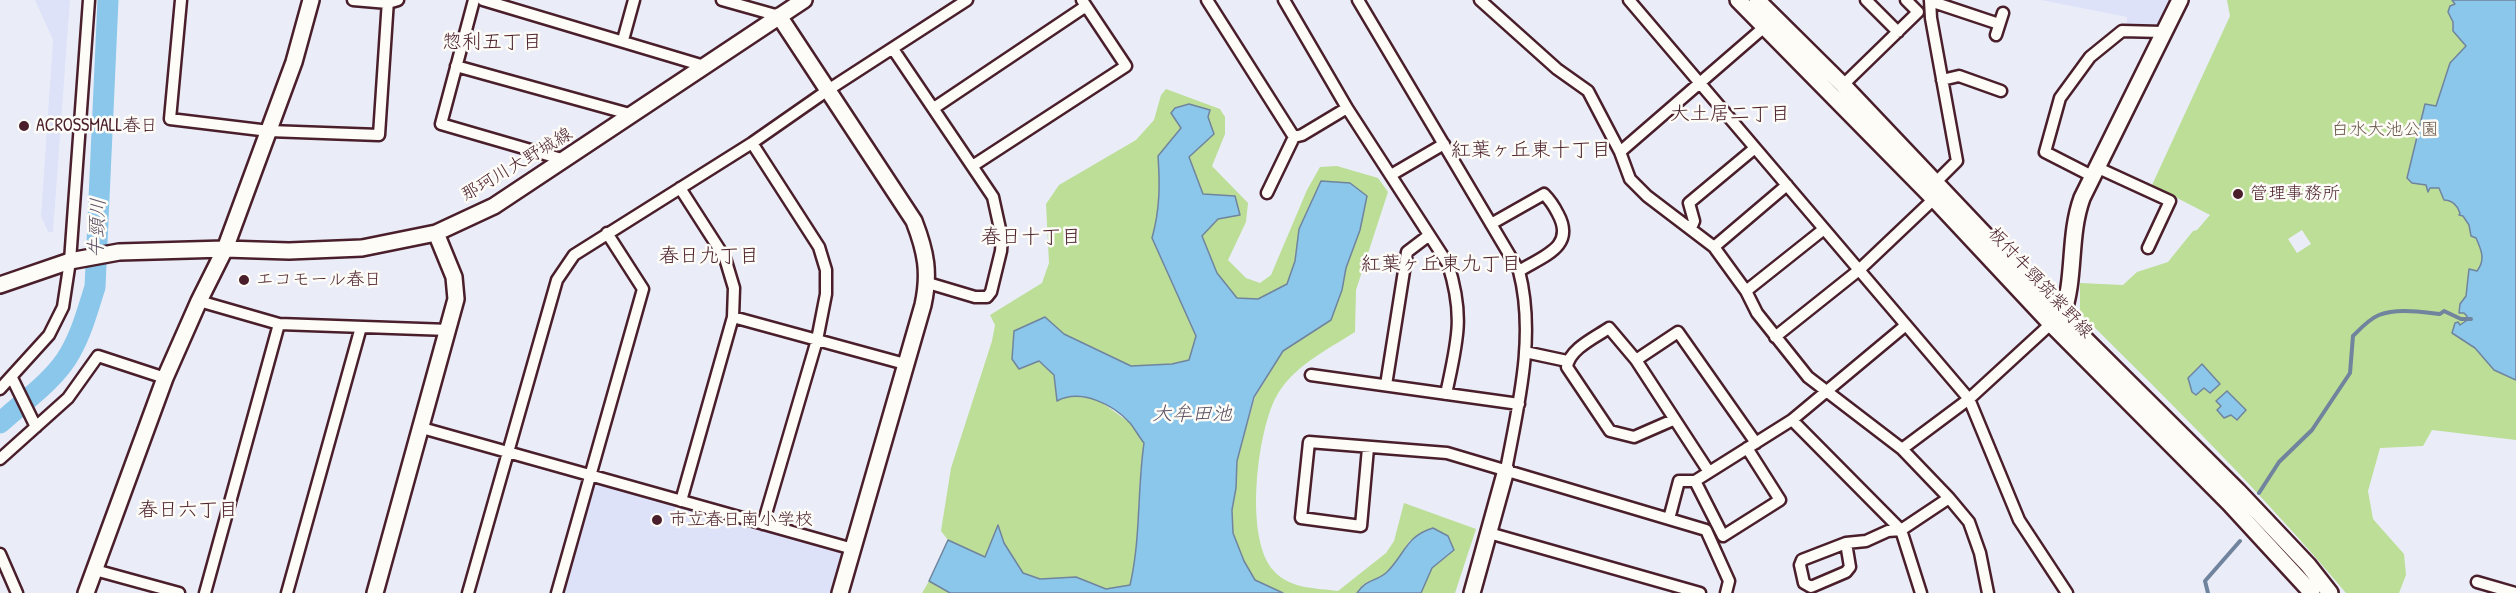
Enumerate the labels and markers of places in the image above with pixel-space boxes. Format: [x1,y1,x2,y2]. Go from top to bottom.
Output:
place label: ACROSSMALL春日 [36,115,158,137]
marker: ACROSSMALL春日 [17,119,31,133]
place label: 管理事務所 [2250,183,2340,205]
marker: 管理事務所 [2231,187,2245,201]
place label: エコモール春日 [256,269,382,291]
marker: エコモール春日 [237,273,251,287]
place label: 市立春日南小学校 [669,509,813,531]
marker: 市立春日南小学校 [650,513,664,527]

